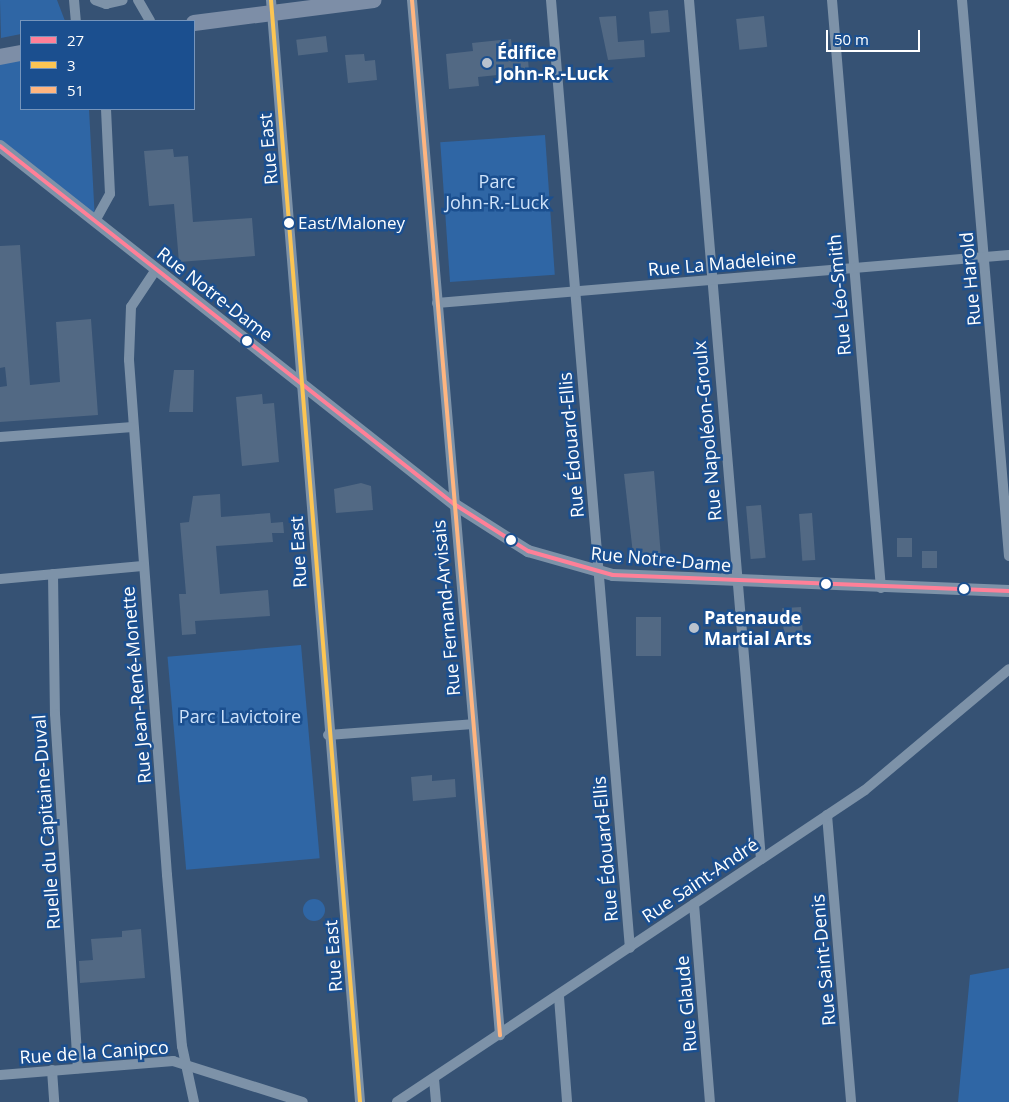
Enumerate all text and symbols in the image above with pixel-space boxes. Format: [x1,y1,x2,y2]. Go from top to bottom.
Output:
legend [20,20,195,110]
scale bar [829,20,923,52]
text: 50 m [834,29,869,49]
text: 27 [67,30,84,50]
place label: Édifice John-R.-Luck [497,42,609,84]
text: 3 [67,55,76,75]
marker: Édifice John-R.-Luck [481,57,493,69]
text: 51 [67,80,84,100]
street label: Rue East [254,112,282,186]
park label: Parc John-R.-Luck [445,171,549,213]
place label: East/Maloney [298,213,405,233]
marker: East/Maloney [284,218,294,228]
street label: Rue Harold [955,231,985,327]
street label: Rue Léo-Smith [823,233,855,357]
street label: Rue Notre-Dame [153,242,277,346]
street label: Rue La Madeleine [647,246,797,280]
unlabelled marker [242,336,252,346]
street label: Rue Napoléon-Groulx [688,340,726,522]
street label: Rue Édouard-Ellis [554,371,588,519]
street label: Rue East [285,516,311,588]
street label: Rue Fernand-Arvisais [428,519,464,697]
unlabelled marker [506,535,516,545]
street label: Rue Notre-Dame [590,542,732,576]
unlabelled marker [821,579,831,589]
unlabelled marker [959,584,969,594]
street label: Rue Jean-René-Monette [117,585,155,785]
place label: Patenaude Martial Arts [704,607,812,650]
marker: Patenaude Martial Arts [688,622,700,634]
park label: Parc Lavictoire [179,705,301,727]
street label: Ruelle du Capitaine-Duval [28,714,64,930]
street label: Rue Édouard-Ellis [588,775,622,923]
street label: Rue Saint-André [638,833,762,927]
street label: Rue Saint-Denis [806,893,840,1027]
street label: Rue East [320,919,346,993]
street label: Rue Glaude [671,955,701,1053]
street label: Rue de la Canipco [19,1036,169,1068]

